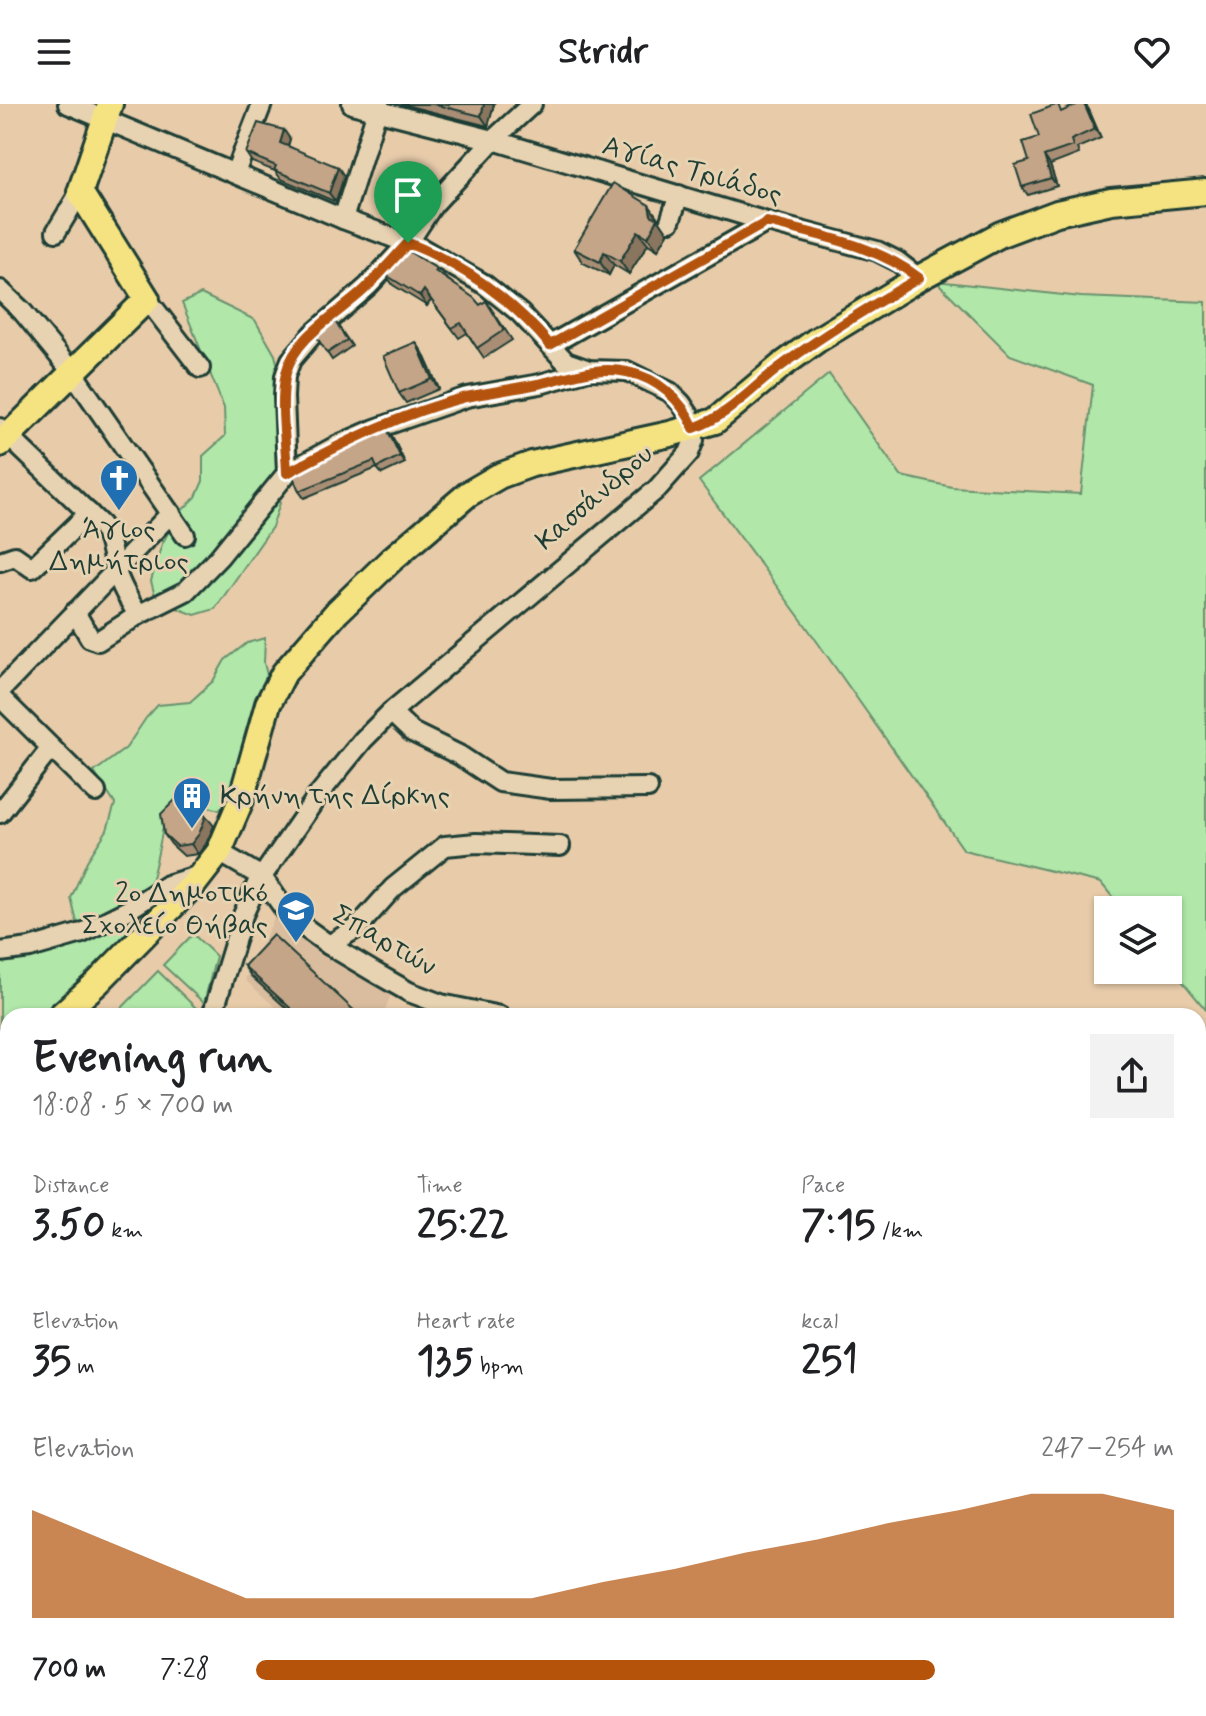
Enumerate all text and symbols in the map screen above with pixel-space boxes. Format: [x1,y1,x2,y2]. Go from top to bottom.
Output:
text: Stridr [558,29,648,76]
icon: menu [32,30,76,74]
icon: heart [1130,30,1174,74]
street label: Αγίας Τριάδος [598,128,786,214]
pin [374,161,442,243]
icon: arrive [386,173,430,217]
street label: Κασσάνδρου [528,437,662,559]
church icon: Άγιος Δημήτριος [98,457,140,512]
place label: Άγιος Δημήτριος [49,512,189,581]
building icon: Κρήνη της Δίρκης [171,775,213,830]
place label: Κρήνη της Δίρκης [220,778,450,815]
place label: 2ο Δημοτικό Σχολείο Θήβας [82,876,268,945]
school or university icon: 2ο Δημοτικό Σχολείο Θήβας [275,889,317,944]
street label: Σπαρτών [325,896,443,986]
map controls [1094,896,1182,984]
button: layers [1094,896,1182,984]
text: Evening run [32,1030,272,1088]
button: share [1090,1034,1174,1118]
text: 18:08 · 5 × 700 m [32,1089,233,1123]
text: Distance [32,1172,109,1200]
text: Time [417,1172,463,1200]
text: Pace [801,1172,845,1200]
text: 3.50 [32,1200,105,1252]
text: 25:22 [417,1200,509,1252]
text: 7:15 [801,1200,876,1252]
text: km [105,1217,143,1245]
text: /km [876,1217,923,1245]
text: Elevation [32,1308,119,1336]
text: Heart rate [417,1308,515,1336]
text: kcal [801,1308,838,1336]
text: 35 [32,1336,71,1388]
text: 135 [417,1336,474,1388]
text: 251 [801,1336,858,1388]
text: m [71,1353,95,1381]
text: bpm [474,1353,524,1381]
text: Elevation [32,1432,134,1466]
text: 247–254 m [1041,1432,1174,1466]
text: 700 m [32,1653,106,1687]
text: 7:28 [160,1653,210,1687]

